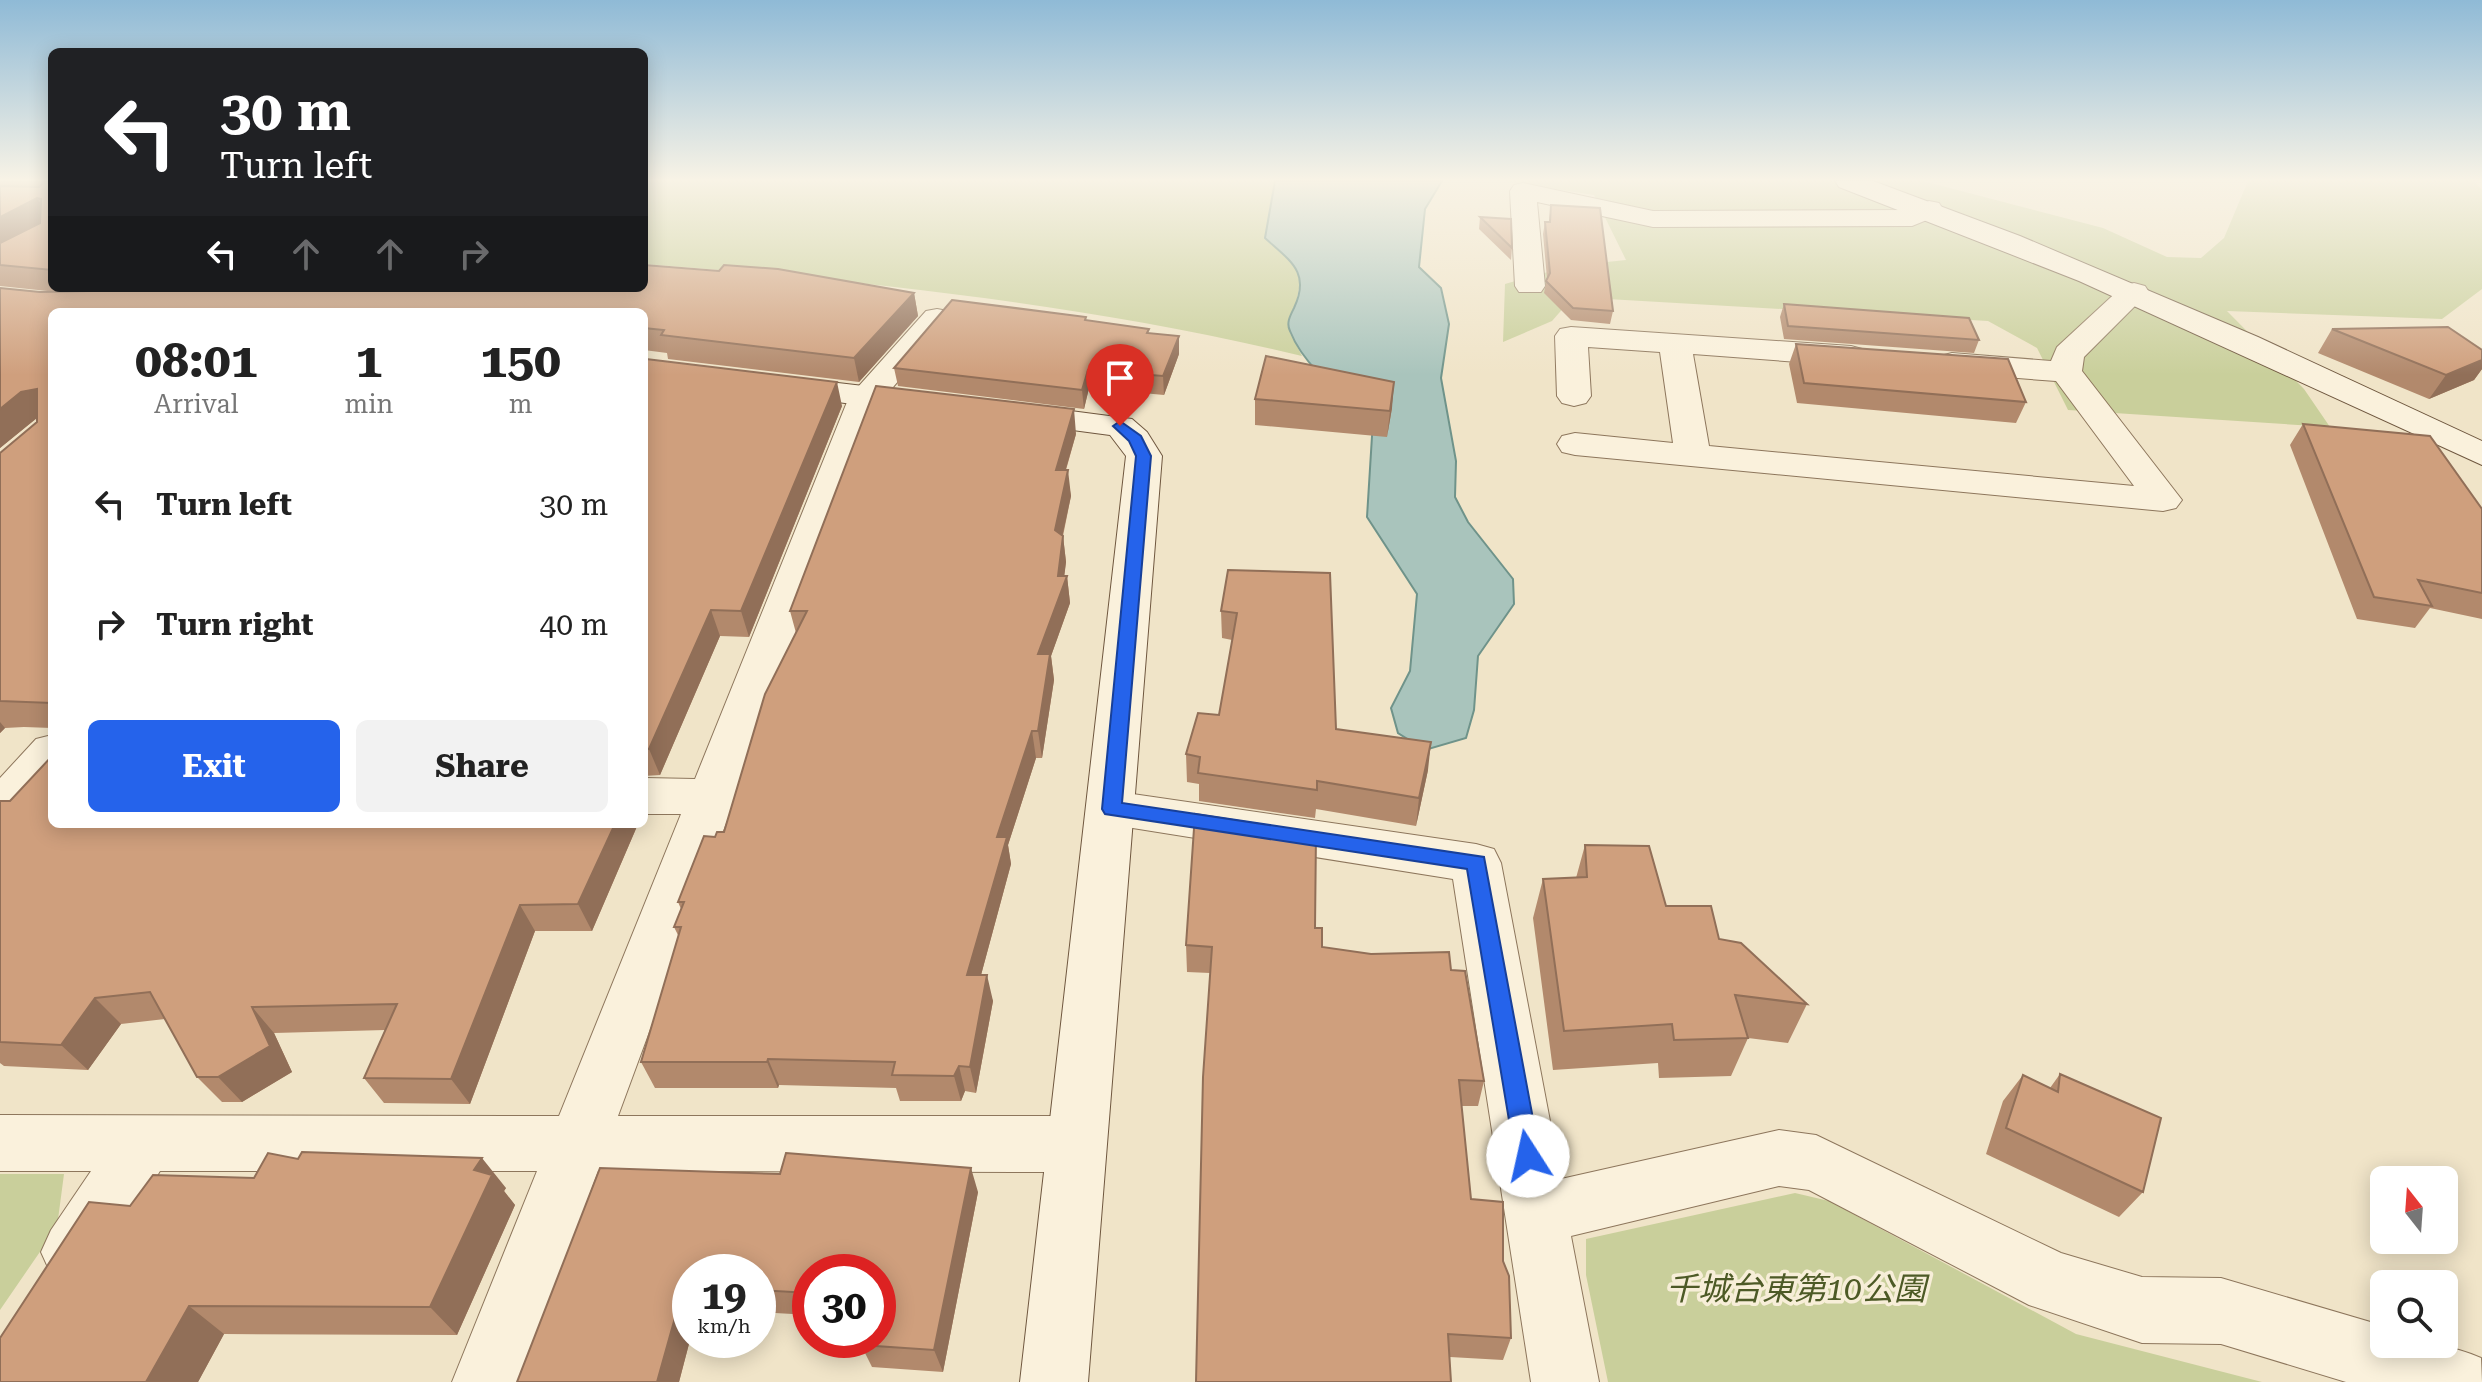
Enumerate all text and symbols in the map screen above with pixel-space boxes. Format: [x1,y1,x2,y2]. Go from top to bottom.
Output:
text: 30 m [220,78,351,144]
icon: left [88,80,192,184]
text: Turn left [220,145,372,187]
icon: left [200,232,244,276]
icon: ahead [284,232,328,276]
icon: ahead [368,232,412,276]
icon: right [452,232,496,276]
text: 08:01 [135,333,258,389]
text: 1 [355,333,382,389]
text: 150 [480,333,561,389]
pin [1086,344,1154,426]
icon: arrive [1098,356,1142,400]
text: Arrival [154,389,239,419]
text: min [345,389,393,419]
text: m [509,389,533,419]
icon: left [88,482,132,526]
text: Turn left [156,487,292,522]
text: 30 m [539,487,608,522]
icon: right [88,602,132,646]
text: Turn right [156,607,313,642]
text: 40 m [539,607,608,642]
button: Exit [88,720,340,812]
button: Share [356,720,608,812]
position arrow [1486,1114,1570,1198]
north arrow [2370,1166,2458,1254]
map controls [2370,1166,2458,1358]
speed limit sign: 30 [792,1254,896,1358]
park label: 千城台東第10公園 [1666,1270,1930,1308]
button: search [2370,1270,2458,1358]
text: 19 [702,1272,746,1319]
text: km/h [697,1314,751,1338]

